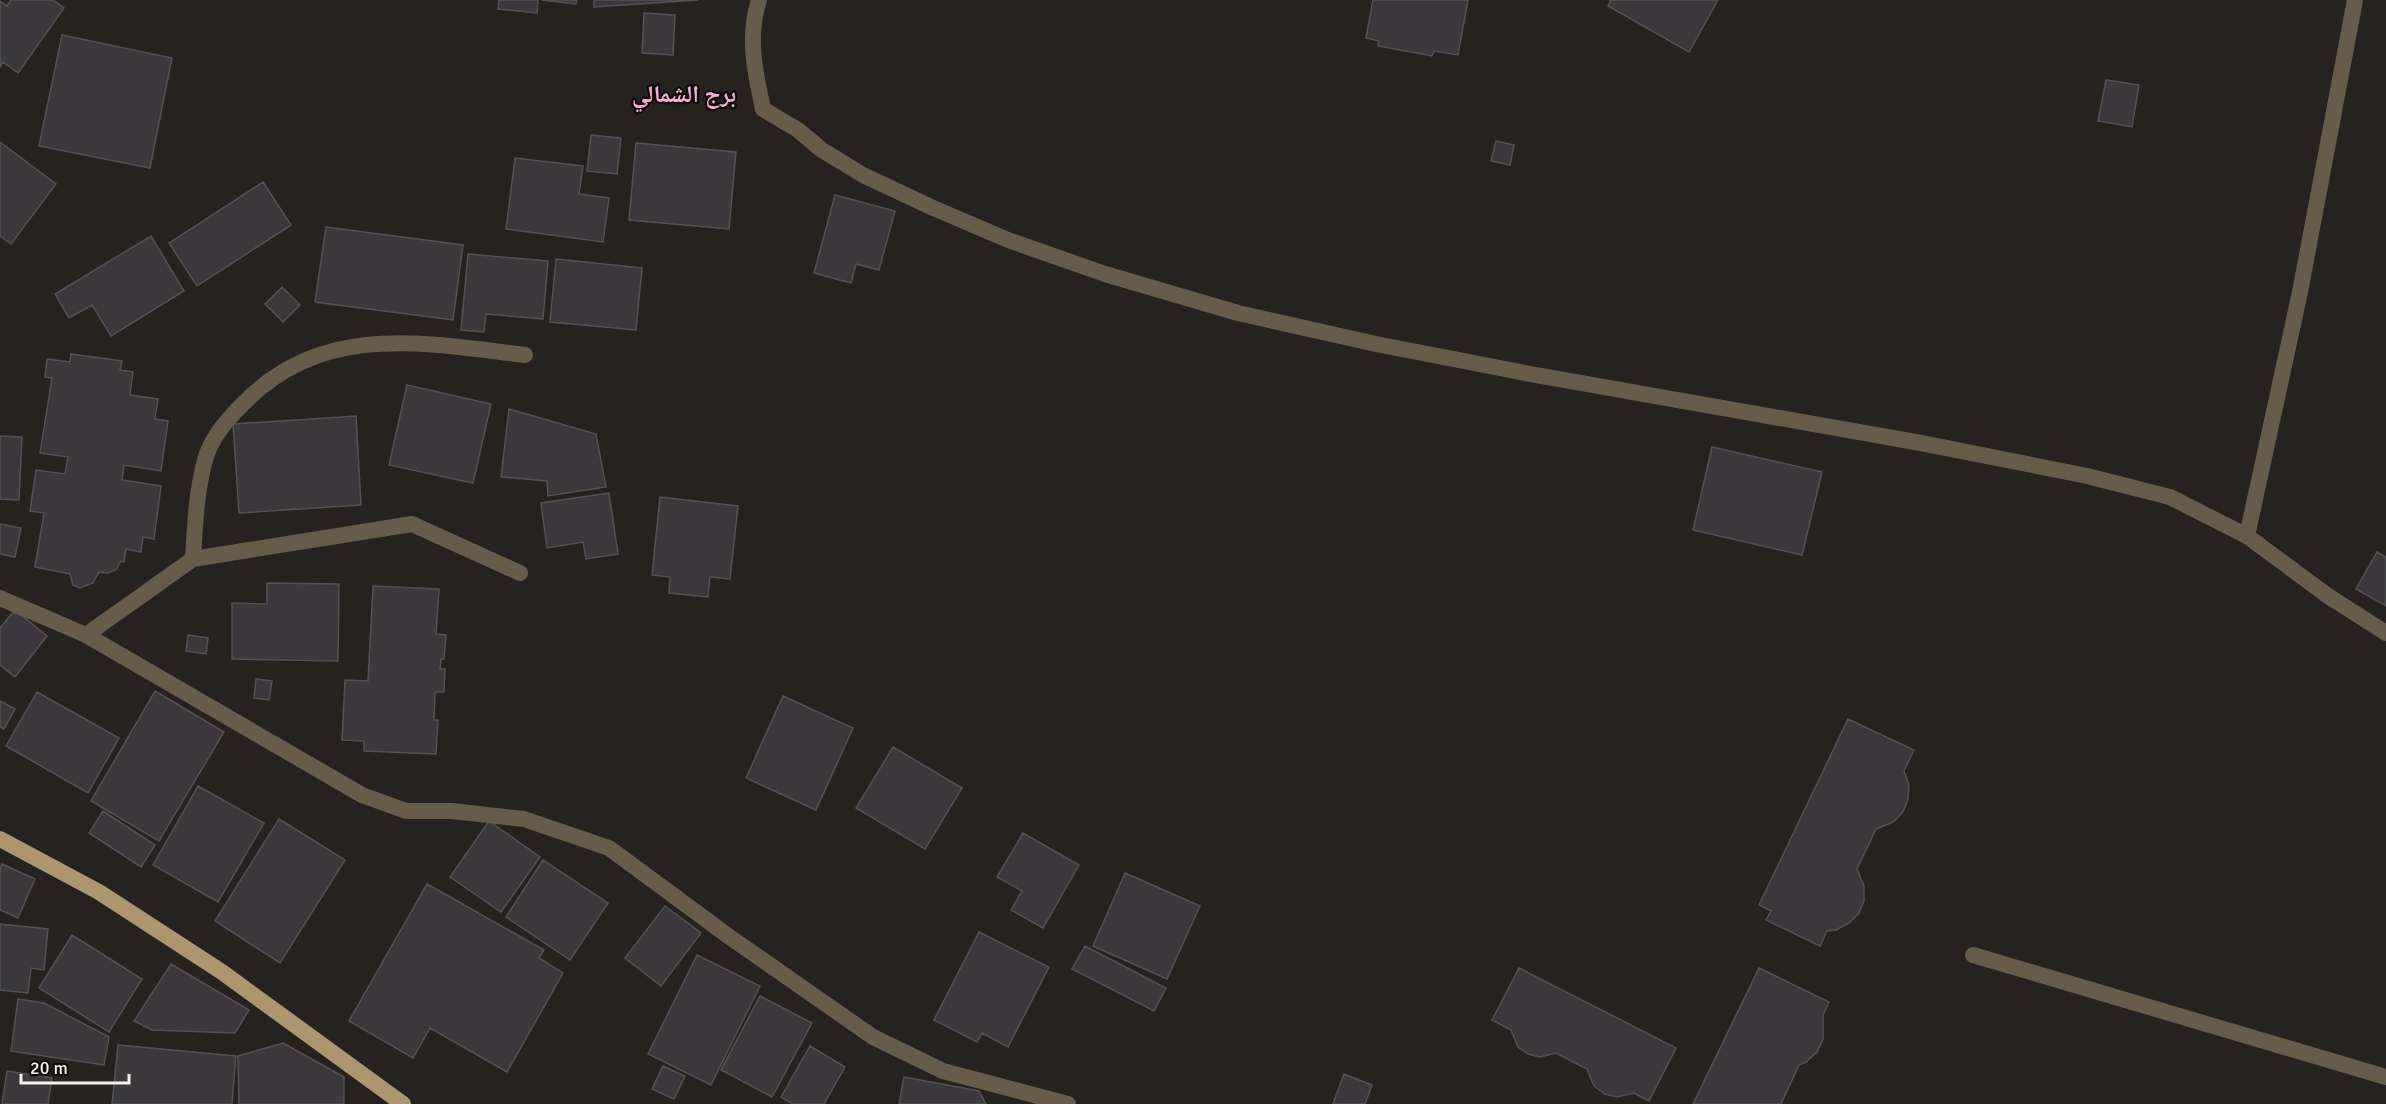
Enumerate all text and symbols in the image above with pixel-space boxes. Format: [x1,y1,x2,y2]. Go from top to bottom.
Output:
district label: برج الشمالي [632,79,736,113]
scale bar [21,1047,129,1085]
text: 20 m [30,1057,68,1079]

